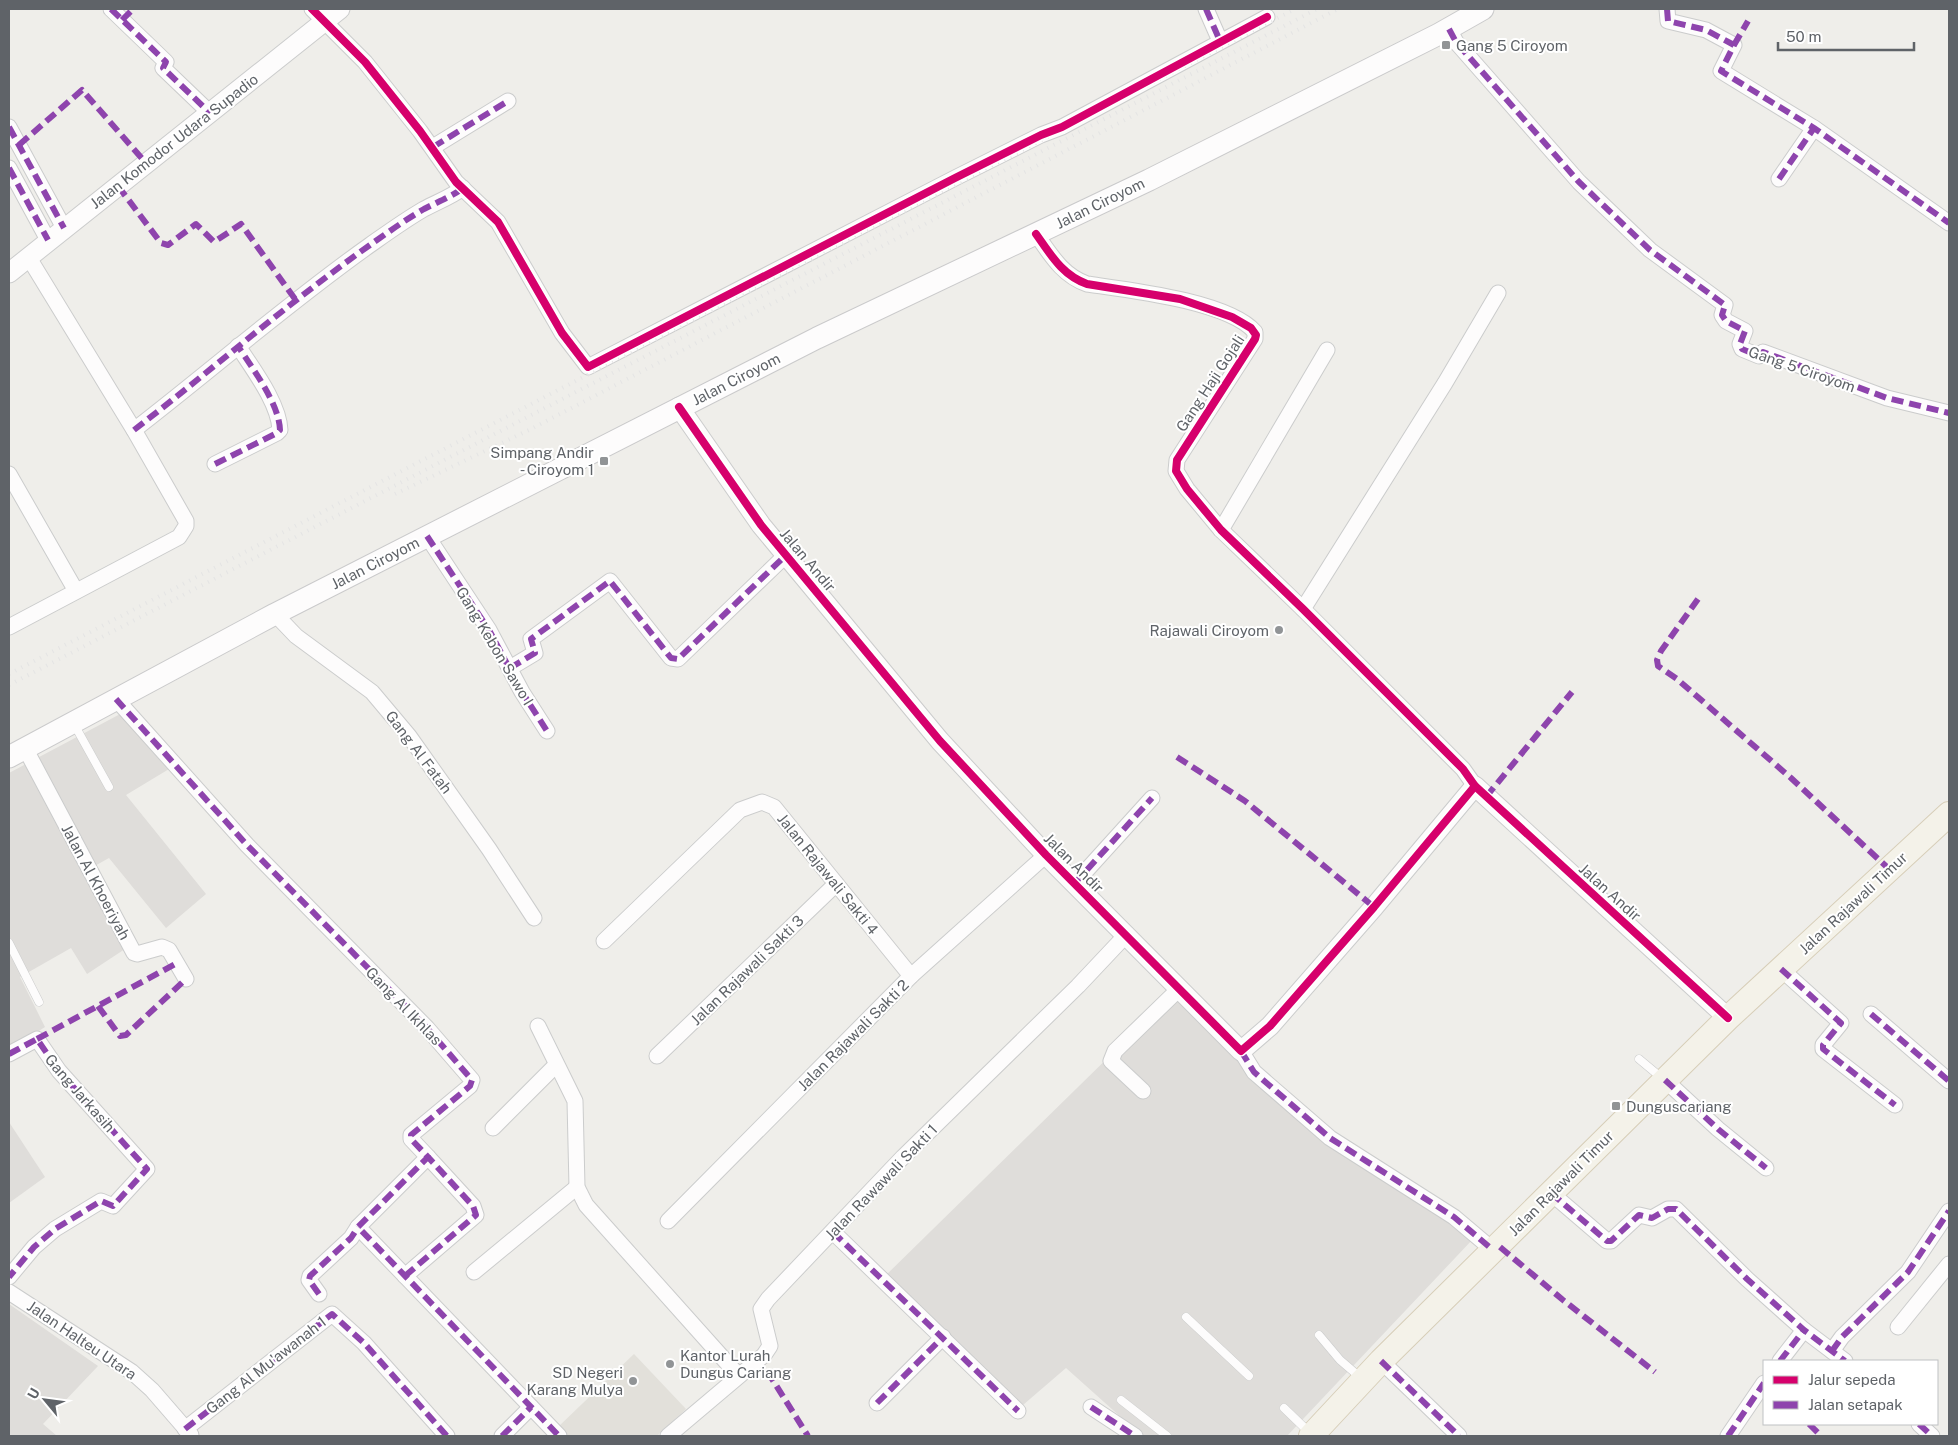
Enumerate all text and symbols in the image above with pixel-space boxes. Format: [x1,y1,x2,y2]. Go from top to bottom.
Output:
scale bar [1778,20,1914,52]
text: 50 m [1786,28,1821,45]
place label: Gang 5 Ciroyom [1456,37,1568,54]
marker: Gang 5 Ciroyom [1440,39,1452,51]
street label: Jalan Komodor Udara Supadio [87,70,261,212]
street label: Jalan Ciroyom [1053,174,1147,232]
street label: Gang Haji Gojali [1172,331,1248,435]
street label: Gang 5 Ciroyom [1746,343,1858,395]
street label: Jalan Ciroyom [689,349,783,409]
place label: Simpang Andir - Ciroyom 1 [490,444,594,478]
marker: Simpang Andir - Ciroyom 1 [598,455,610,467]
street label: Jalan Andir [777,525,839,595]
street label: Jalan Ciroyom [328,533,422,593]
street label: Gang Kebon Sawo I [453,584,537,708]
place label: Rajawali Ciroyom [1149,622,1269,639]
marker: Rajawali Ciroyom [1273,624,1285,636]
street label: Gang Al Fatah [382,707,456,797]
street label: Jalan Rajawali Sakti 4 [774,810,882,938]
street label: Jalan Al Khoeriyah [58,821,134,943]
street label: Jalan Andir [1041,830,1107,896]
street label: Jalan Rajawali Timur [1795,848,1911,957]
street label: Jalan Andir [1576,860,1644,924]
street label: Jalan Rajawali Sakti 3 [687,912,807,1028]
street label: Gang Al Ikhlas [363,964,445,1048]
street label: Jalan Rajawali Sakti 2 [794,976,912,1094]
street label: Gang Jarkasih [42,1051,118,1135]
place label: Dunguscariang [1626,1098,1732,1115]
marker: Dunguscariang [1610,1100,1622,1112]
street label: Jalan Rawawali Sakti 1 [821,1121,941,1243]
street label: Jalan Rajawali Timur [1505,1127,1617,1239]
street label: Jalan Halteu Utara [24,1297,140,1383]
street label: Gang Al Mu'awanah 1 [203,1313,329,1417]
place label: Kantor Lurah Dungus Cariang [680,1347,791,1381]
marker: Kantor Lurah Dungus Cariang [664,1358,676,1370]
legend [1763,1360,1938,1425]
place label: SD Negeri Karang Mulya [527,1364,623,1398]
text: Jalur sepeda [1808,1371,1896,1388]
north arrow [20,1375,70,1425]
marker: SD Negeri Karang Mulya [627,1375,639,1387]
text: U [24,1385,43,1402]
text: Jalan setapak [1808,1396,1903,1413]

